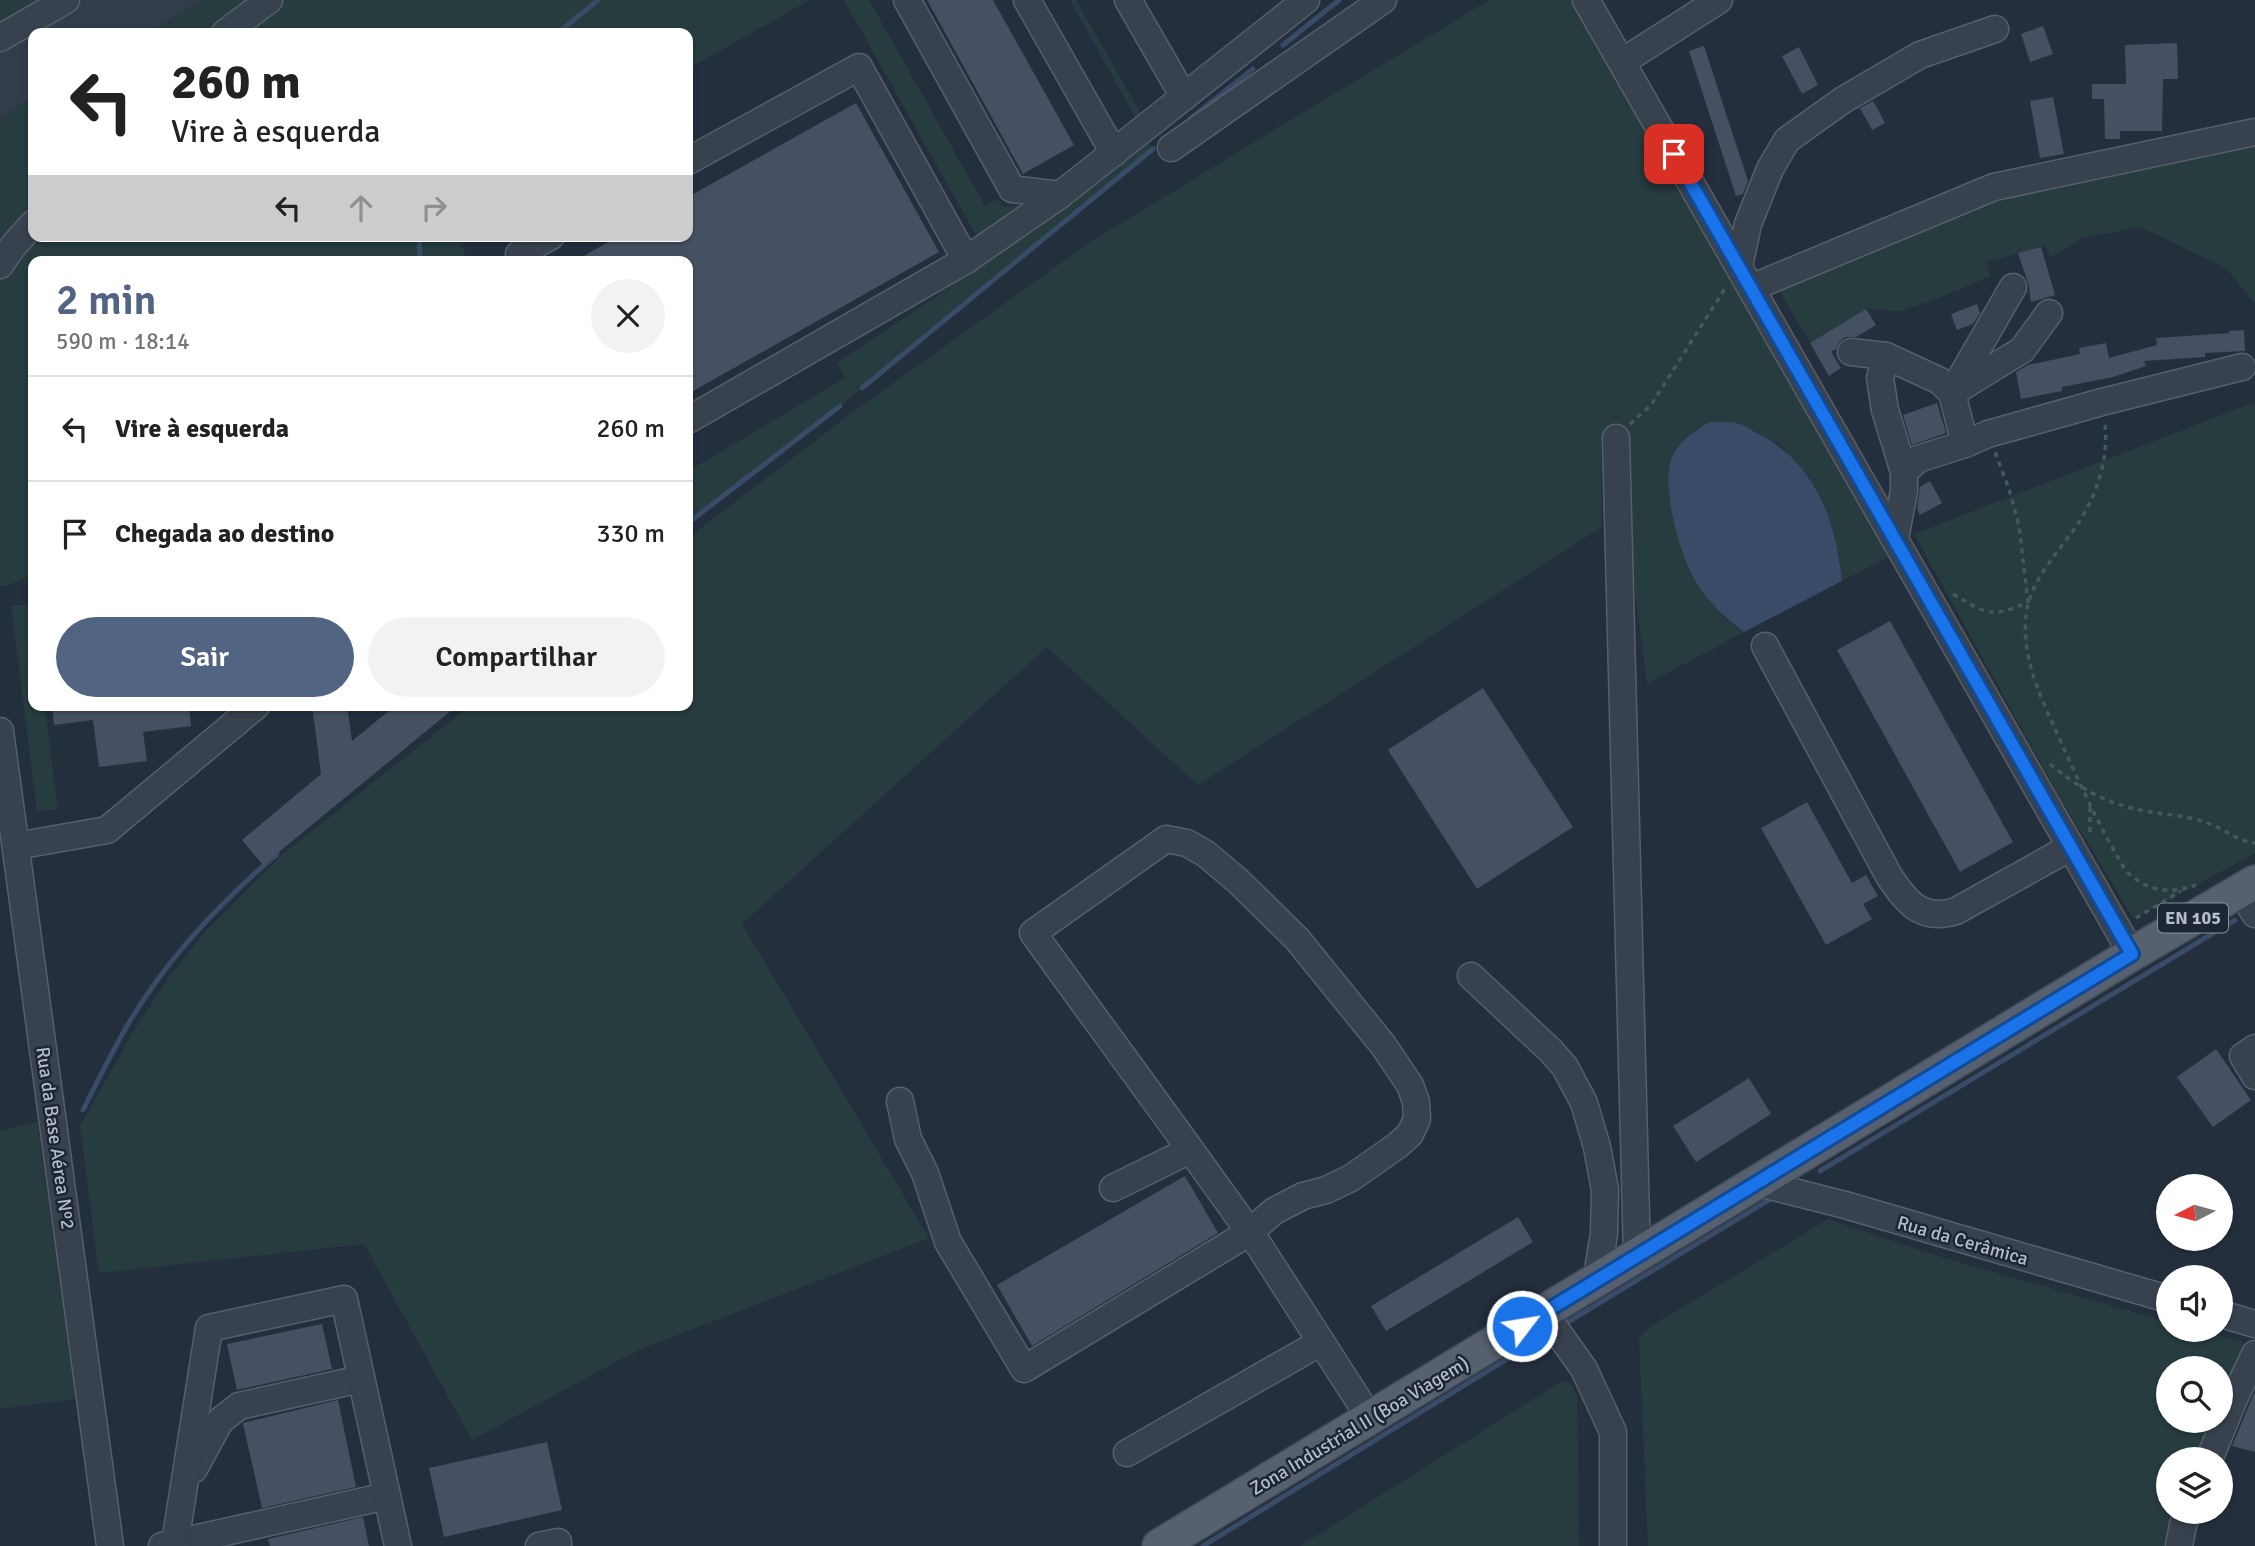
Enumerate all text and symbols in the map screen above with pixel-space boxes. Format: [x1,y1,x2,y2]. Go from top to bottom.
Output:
text: 260 m [171,52,301,112]
icon: left [56,56,147,147]
text: Vire à esquerda [171,112,381,151]
pin [1644,124,1704,184]
icon: arrive [1655,135,1693,173]
icon: left [269,189,307,227]
icon: ahead [342,189,380,227]
icon: right [415,189,453,227]
text: 2 min [56,275,157,326]
button: close [591,279,665,353]
text: 590 m · 18:14 [56,327,190,356]
icon: left [56,410,94,448]
text: Vire à esquerda [115,413,289,445]
text: 260 m [596,413,665,445]
icon: arrive [56,515,94,553]
text: Chegada ao destino [115,518,334,550]
text: 330 m [596,518,665,550]
button: Sair [56,617,354,697]
button: Compartilhar [368,617,665,697]
road number: EN 105 [2158,903,2228,932]
street label: Rua da Base Aérea Nº2 [30,1045,80,1231]
north arrow [2156,1174,2233,1251]
map controls [2156,1174,2233,1524]
street label: Rua da Cerâmica [1894,1211,2031,1271]
button: sound [2156,1265,2233,1342]
position arrow [1485,1289,1559,1363]
street label: Zona Industrial II (Boa Viagem) [1246,1351,1473,1501]
button: search [2156,1356,2233,1433]
button: layers [2156,1447,2233,1524]

